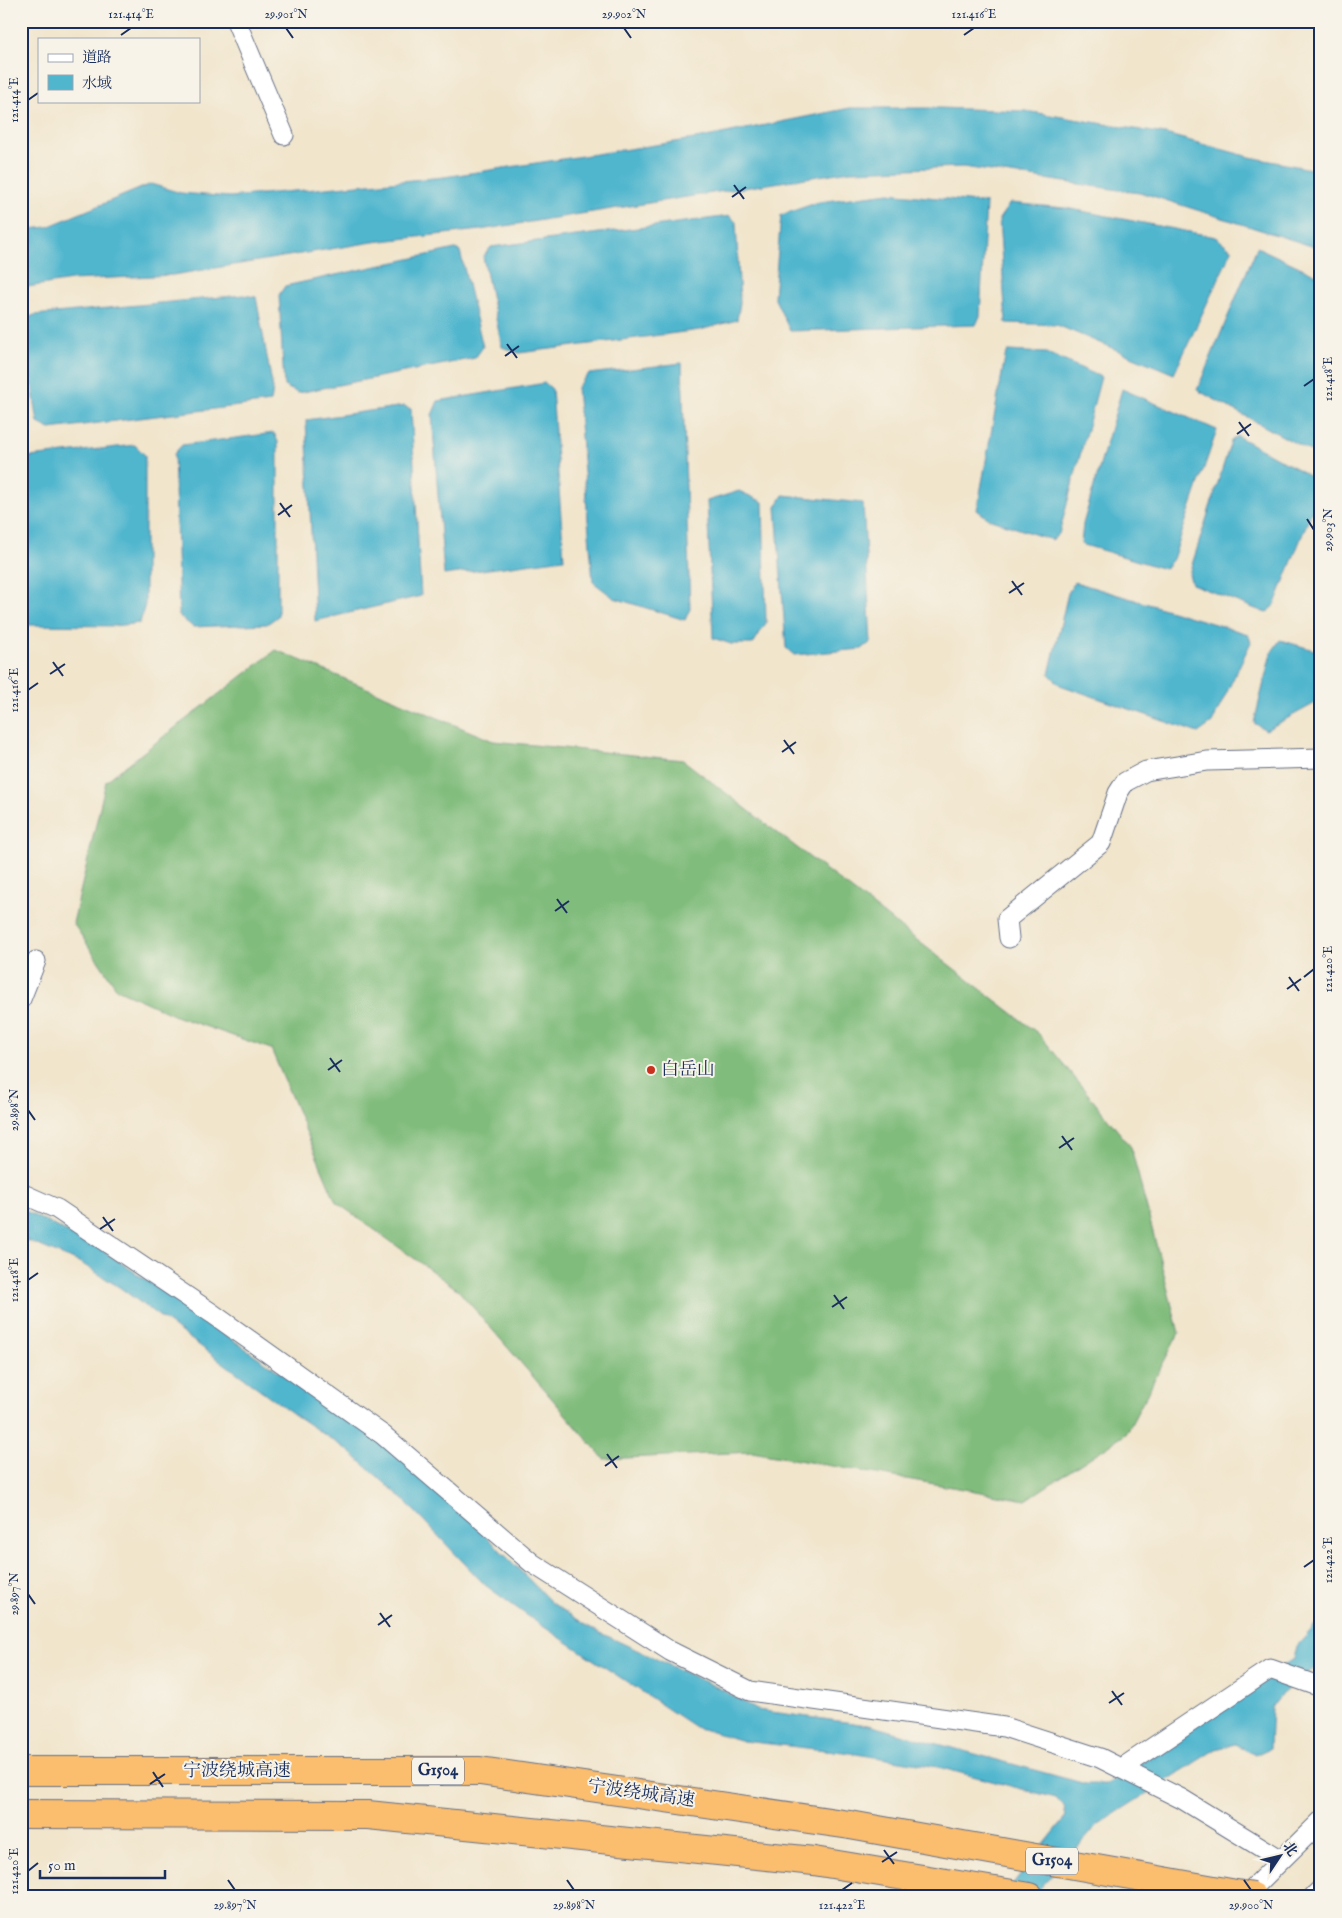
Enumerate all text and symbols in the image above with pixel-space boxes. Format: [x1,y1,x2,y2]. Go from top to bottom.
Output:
text: 121.414°E [108,7,154,22]
text: 29.901°N [264,7,308,22]
text: 29.902°N [602,7,647,22]
text: 121.416°E [952,7,996,22]
legend [38,38,200,102]
text: 道路 [82,48,112,67]
text: 水域 [82,74,112,93]
text: 121.414°E [7,77,22,123]
text: 121.418°E [1321,357,1336,401]
text: 29.903°N [1321,508,1336,552]
text: 121.416°E [7,668,22,712]
text: 121.420°E [1321,946,1336,992]
place label: 白岳山 [661,1059,715,1082]
marker: 白岳山 [645,1064,657,1076]
text: 29.898°N [7,1088,22,1131]
text: 121.418°E [7,1258,22,1302]
text: 121.422°E [1321,1537,1336,1583]
text: 29.897°N [7,1572,22,1616]
road number: G1504 [412,1758,464,1784]
street label: 宁波绕城高速 [183,1760,291,1783]
street label: 宁波绕城高速 [586,1775,696,1813]
north arrow [1254,1830,1304,1880]
text: 北 [1278,1838,1301,1860]
text: 121.420°E [7,1848,22,1894]
scale bar [40,1848,165,1880]
road number: G1504 [1026,1848,1078,1874]
text: 50 m [48,1856,76,1875]
text: 29.897°N [213,1898,257,1913]
text: 29.898°N [553,1898,596,1913]
text: 121.422°E [819,1898,865,1913]
text: 29.900°N [1229,1898,1274,1913]

